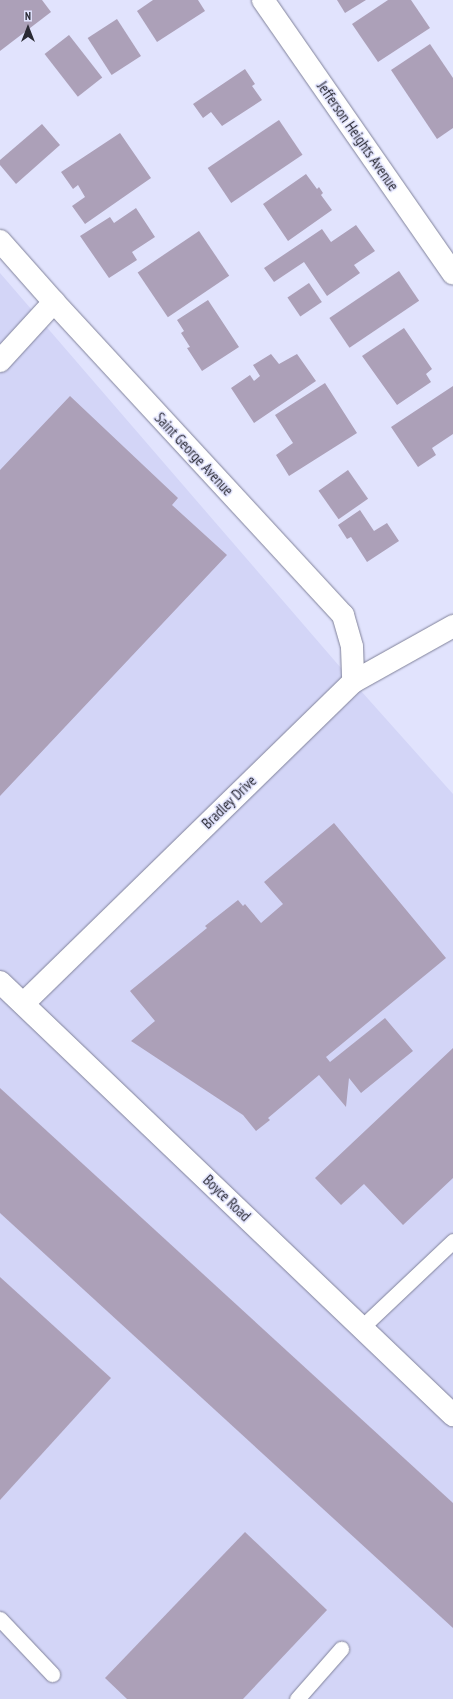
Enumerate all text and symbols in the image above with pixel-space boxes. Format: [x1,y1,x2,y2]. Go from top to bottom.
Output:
north arrow [8,8,48,48]
text: N [25,9,31,23]
street label: Jefferson Heights Avenue [313,78,403,194]
street label: Saint George Avenue [151,409,237,499]
street label: Bradley Drive [198,771,260,833]
street label: Boyce Road [199,1171,255,1225]

